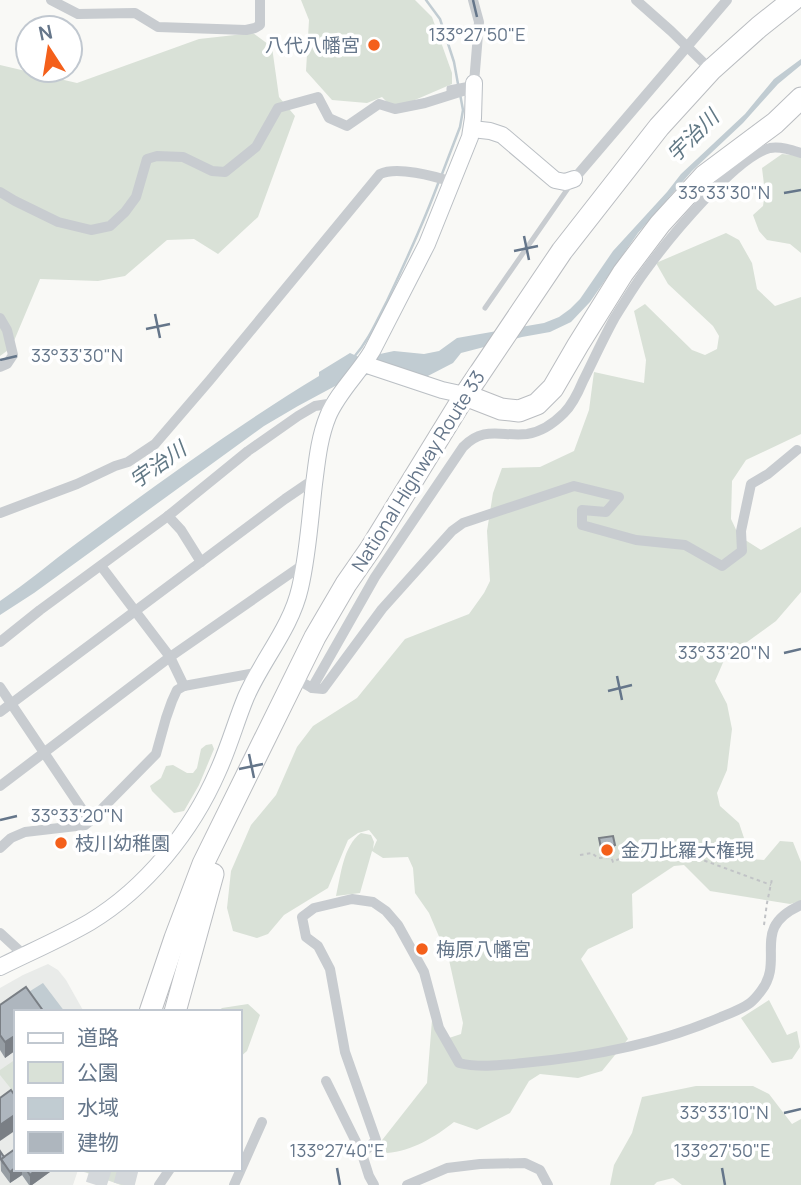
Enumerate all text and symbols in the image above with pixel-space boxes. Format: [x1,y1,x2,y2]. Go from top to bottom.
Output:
north arrow [14,14,84,84]
text: N [36,18,55,47]
text: 133°27'50"E [429,22,525,46]
place label: 八代八幡宮 [265,32,360,58]
marker: 八代八幡宮 [366,37,382,53]
water label: 宇治川 [660,102,726,167]
text: 33°33'30"N [678,180,770,204]
text: 33°33'30"N [31,343,123,367]
street label: National Highway Route 33 [345,366,491,576]
water label: 宇治川 [124,433,193,494]
text: 33°33'20"N [678,640,770,664]
text: 33°33'20"N [31,803,123,827]
place label: 枝川幼稚園 [75,830,170,856]
marker: 枝川幼稚園 [53,835,69,851]
place label: 金刀比羅大権現 [621,837,754,863]
marker: 金刀比羅大権現 [599,842,615,858]
place label: 梅原八幡宮 [436,936,531,962]
marker: 梅原八幡宮 [414,941,430,957]
legend [14,1010,242,1171]
text: 道路 [77,1023,119,1051]
text: 公園 [77,1058,119,1086]
text: 水域 [77,1093,119,1121]
text: 33°33'10"N [679,1100,769,1124]
text: 建物 [77,1128,119,1156]
text: 133°27'40"E [290,1138,384,1162]
text: 133°27'50"E [674,1138,770,1162]

